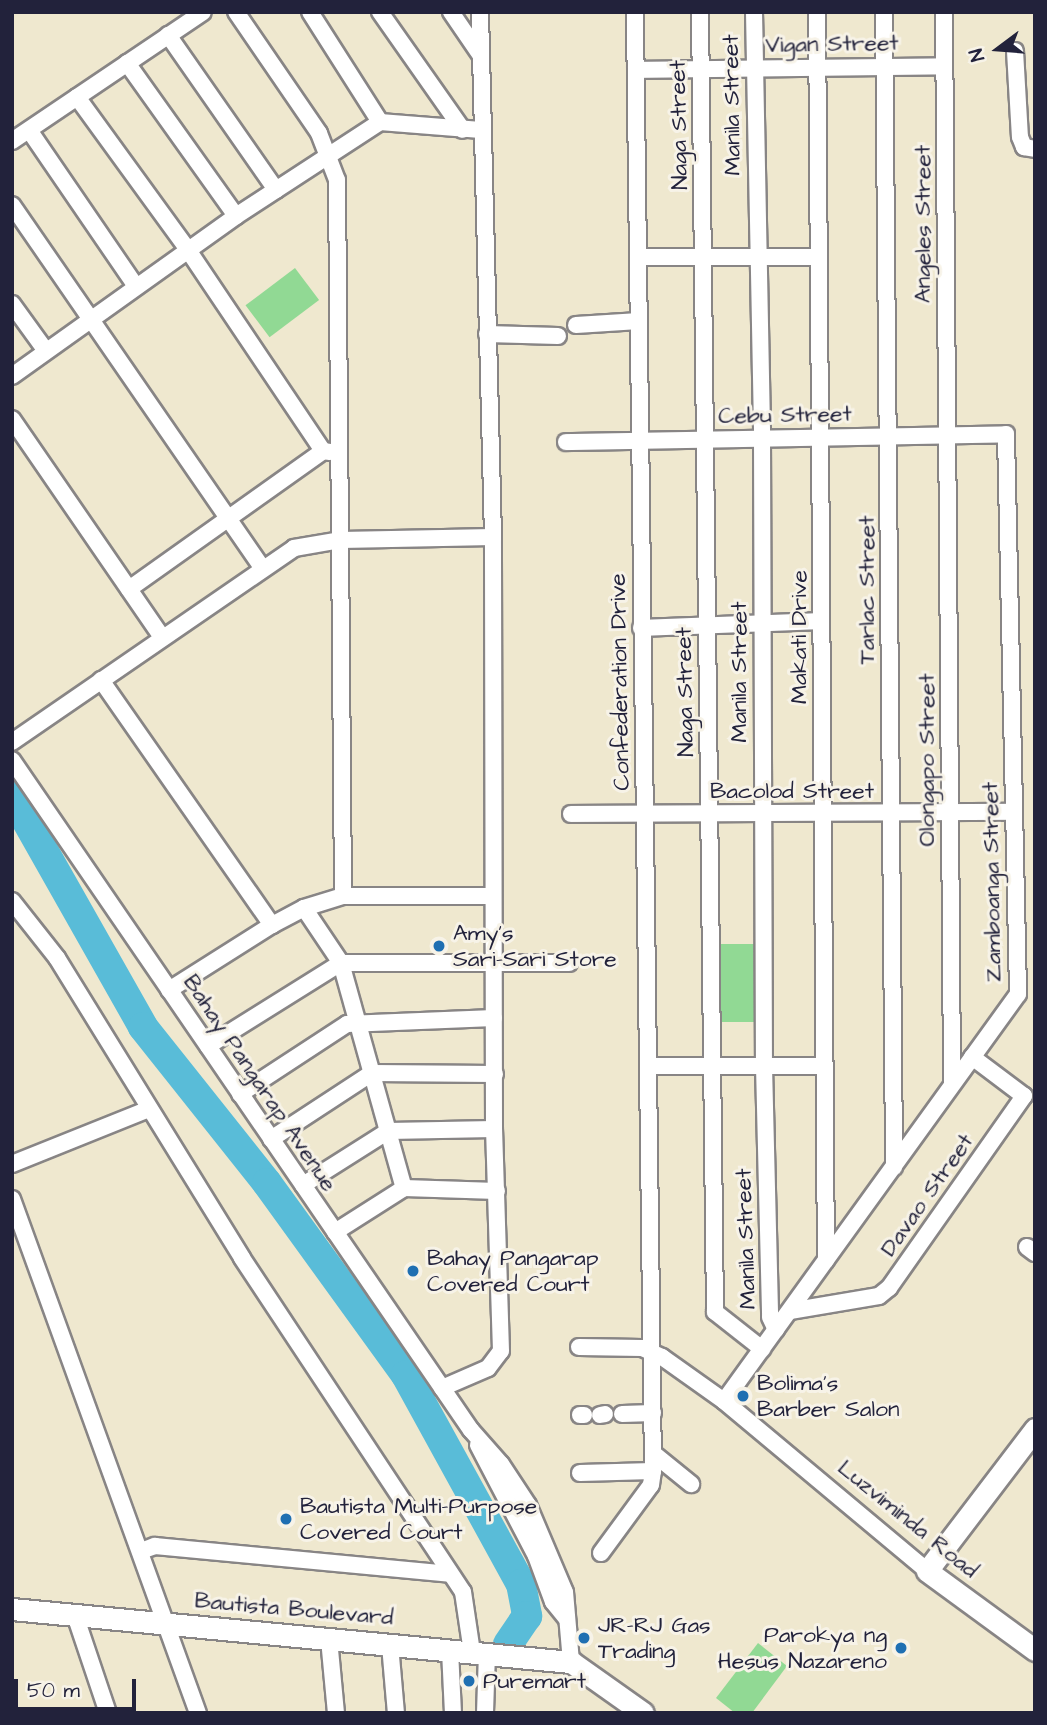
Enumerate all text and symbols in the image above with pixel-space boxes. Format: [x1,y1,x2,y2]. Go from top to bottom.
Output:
north arrow [963,14,1033,84]
street label: Vigan Street [765,29,899,59]
street label: Manila Street [717,34,747,176]
text: N [963,45,992,64]
street label: Naga Street [664,60,694,190]
street label: Angeles Street [909,145,937,303]
street label: Cebu Street [718,400,852,430]
street label: Tarlac Street [853,516,881,664]
street label: Makati Drive [785,570,813,704]
street label: Confederation Drive [604,573,636,791]
street label: Manila Street [725,601,753,743]
street label: Naga Street [670,627,700,757]
street label: Olongapo Street [913,674,941,846]
street label: Bacolod Street [710,777,874,805]
street label: Zamboanga Street [976,782,1008,982]
place label: Amy's Sari-Sari Store [453,919,617,973]
marker: Amy's Sari-Sari Store [431,938,447,954]
street label: Bahay Pangarap Avenue [177,969,343,1197]
street label: Davao Street [875,1128,979,1262]
street label: Manila Street [730,1168,762,1310]
place label: Bahay Pangarap Covered Court [427,1244,599,1298]
marker: Bahay Pangarap Covered Court [405,1263,421,1279]
place label: Bolima's Barber Salon [757,1369,900,1423]
marker: Bolima's Barber Salon [735,1388,751,1404]
street label: Luzviminda Road [832,1454,984,1584]
place label: Bautista Multi-Purpose Covered Court [300,1492,537,1546]
marker: Bautista Multi-Purpose Covered Court [278,1511,294,1527]
street label: Bautista Boulevard [193,1587,395,1631]
place label: JR-RJ Gas Trading [598,1611,711,1665]
place label: Parokya ng Hesus Nazareno [718,1621,887,1675]
marker: JR-RJ Gas Trading [576,1630,592,1646]
marker: Parokya ng Hesus Nazareno [893,1640,909,1656]
scale bar [18,1666,140,1710]
place label: Puremart [483,1667,586,1695]
marker: Puremart [461,1673,477,1689]
text: 50 m [27,1676,80,1705]

